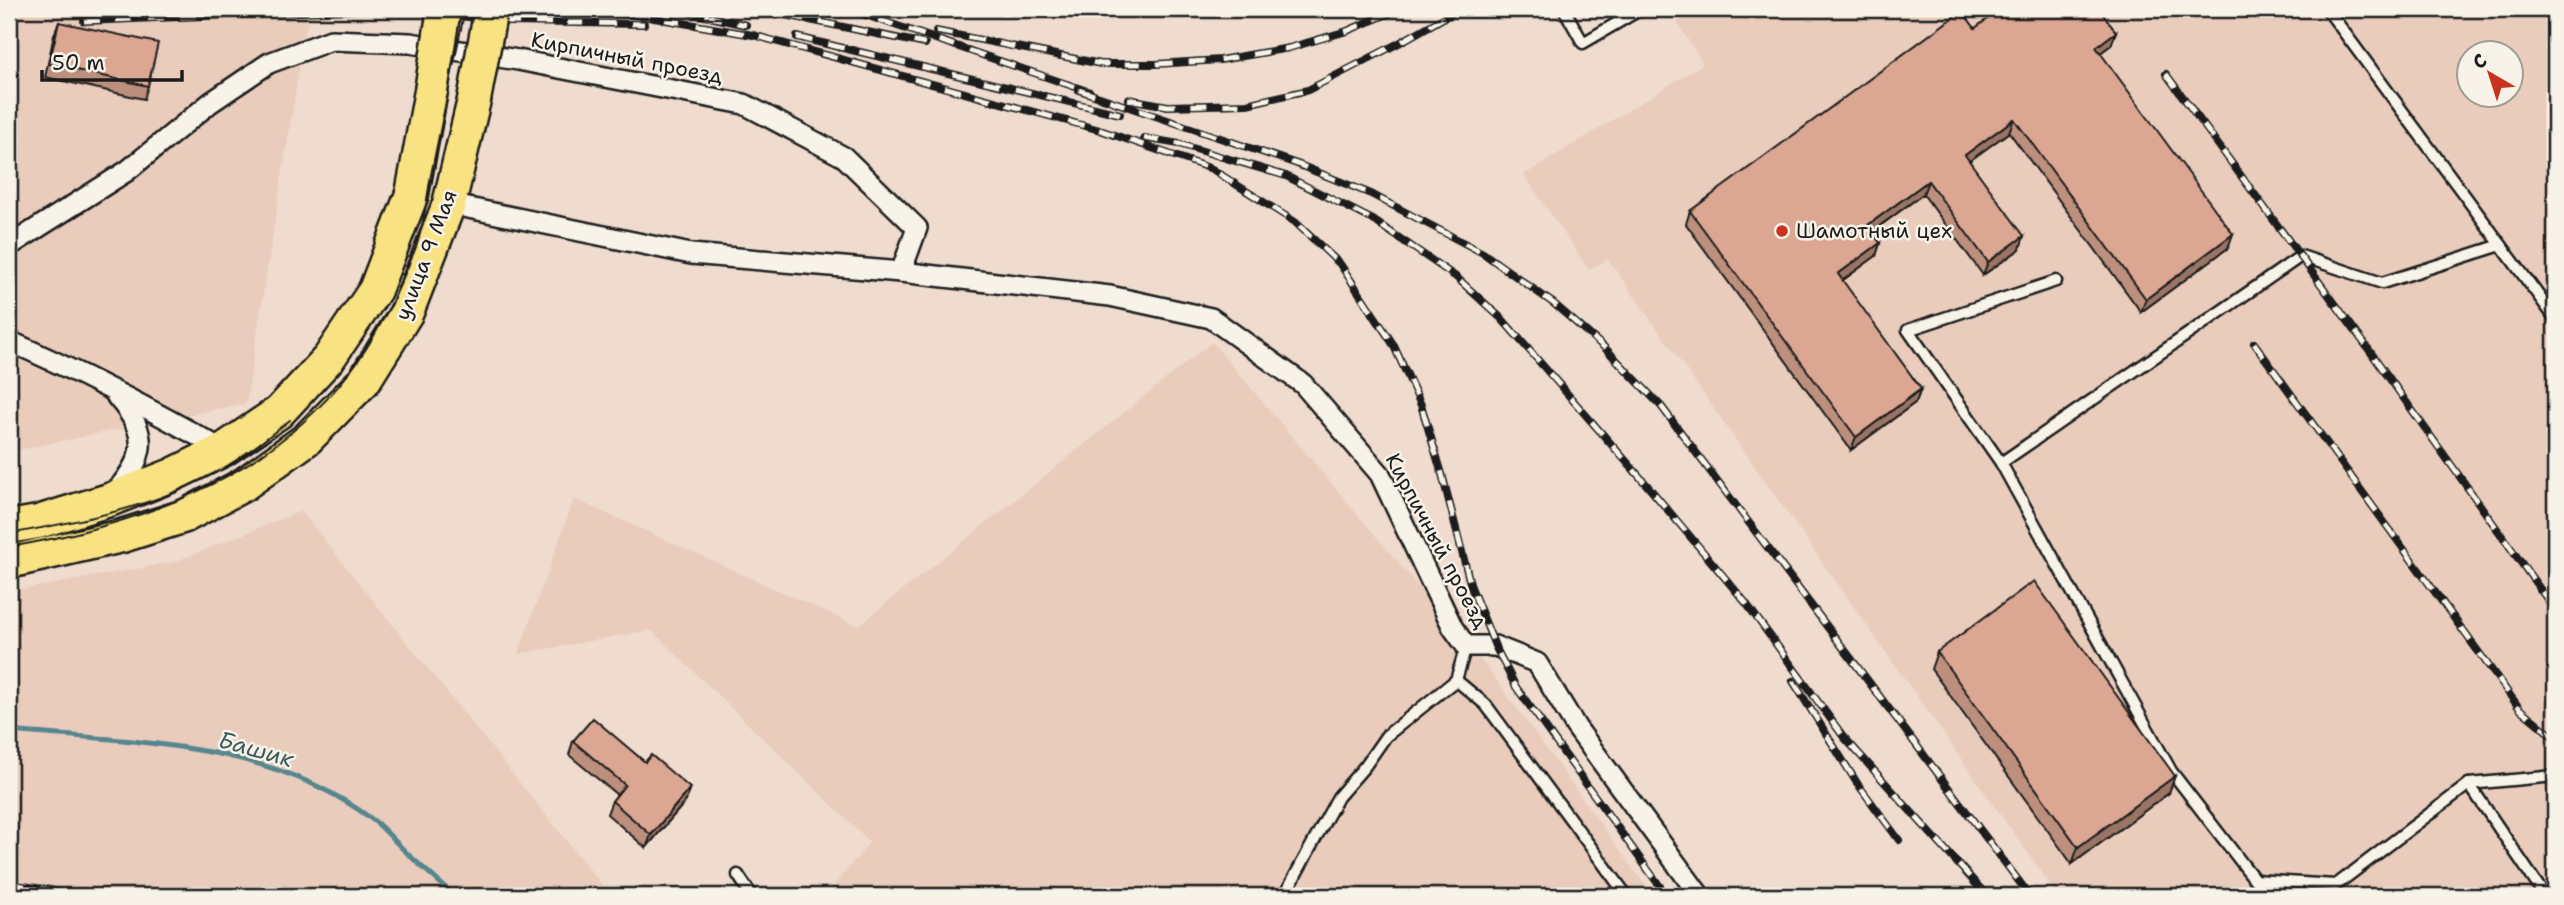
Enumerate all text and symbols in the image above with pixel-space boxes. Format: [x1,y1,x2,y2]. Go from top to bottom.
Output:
street label: Кирпичный проезд [529,26,725,90]
scale bar [42,38,182,82]
north arrow [2456,38,2526,108]
text: С [2467,48,2492,75]
text: 50 m [52,49,105,77]
street label: улица 9 Мая [388,186,464,324]
place label: Шамотный цех [1796,217,1952,245]
marker: Шамотный цех [1774,223,1790,239]
street label: Кирпичный проезд [1379,448,1495,634]
water label: Башик [215,724,298,774]

